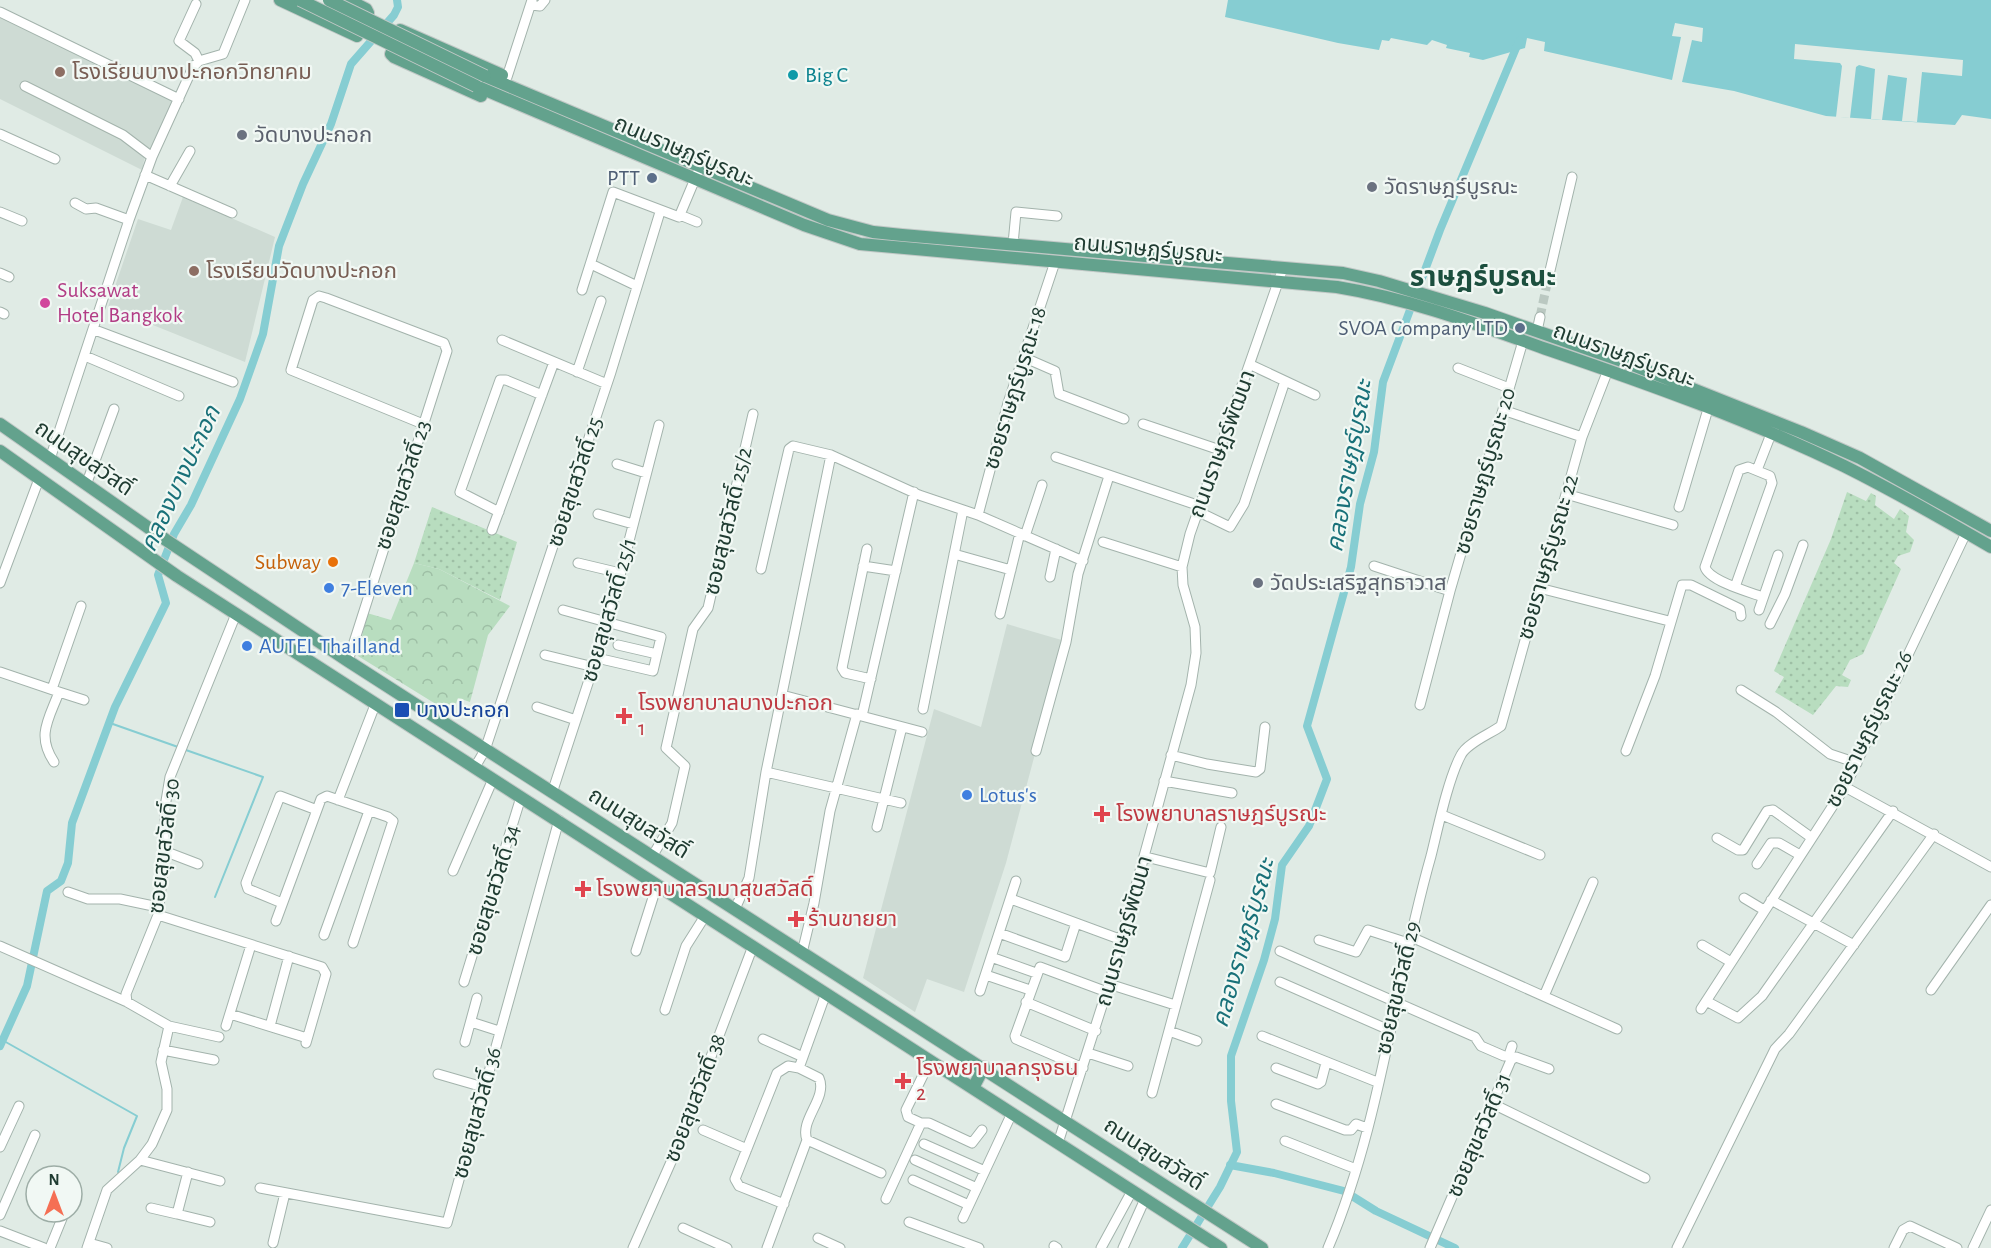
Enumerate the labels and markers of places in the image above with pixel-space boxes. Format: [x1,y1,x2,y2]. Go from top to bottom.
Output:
place label: โรงเรียนบางปะกอกวิทยาคม [72,61,312,83]
place label: Big C [805,64,848,86]
marker: โรงเรียนบางปะกอกวิทยาคม [53,65,67,79]
marker: Big C [786,68,800,82]
place label: วัดบางปะกอก [254,124,372,146]
marker: วัดบางปะกอก [235,128,249,142]
place label: PTT [607,167,640,189]
marker: PTT [645,171,659,185]
place label: วัดราษฎร์บูรณะ [1384,176,1518,200]
marker: วัดราษฎร์บูรณะ [1365,180,1379,194]
place label: โรงเรียนวัดบางปะกอก [206,260,397,282]
marker: โรงเรียนวัดบางปะกอก [187,264,201,278]
place label: Suksawat Hotel Bangkok [57,279,183,326]
marker: Suksawat Hotel Bangkok [38,296,52,310]
place label: SVOA Company LTD [1338,317,1508,339]
marker: SVOA Company LTD [1513,321,1527,335]
place label: Subway [255,551,322,573]
marker: Subway [326,555,340,569]
place label: วัดประเสริฐสุทธาวาส [1270,572,1447,596]
marker: วัดประเสริฐสุทธาวาส [1251,576,1265,590]
place label: 7-Eleven [341,577,413,599]
marker: 7-Eleven [322,581,336,595]
place label: AUTEL Thailland [259,635,400,657]
marker: AUTEL Thailland [240,639,254,653]
place label: โรงพยาบาลบางปะกอก 1 [638,692,833,739]
place label: บางปะกอก [416,699,510,721]
marker: บางปะกอก [393,701,411,719]
marker: โรงพยาบาลบางปะกอก 1 [615,707,633,725]
place label: Lotus's [979,784,1037,806]
marker: Lotus's [960,788,974,802]
place label: โรงพยาบาลราษฎร์บูรณะ [1116,803,1326,827]
marker: โรงพยาบาลราษฎร์บูรณะ [1093,805,1111,823]
place label: โรงพยาบาลรามาสุขสวัสดิ์ [596,875,813,902]
marker: โรงพยาบาลรามาสุขสวัสดิ์ [574,880,592,898]
place label: ร้านขายยา [808,907,897,930]
marker: ร้านขายยา [789,912,803,926]
place label: โรงพยาบาลกรุงธน 2 [916,1057,1078,1104]
marker: โรงพยาบาลกรุงธน 2 [894,1072,912,1090]

